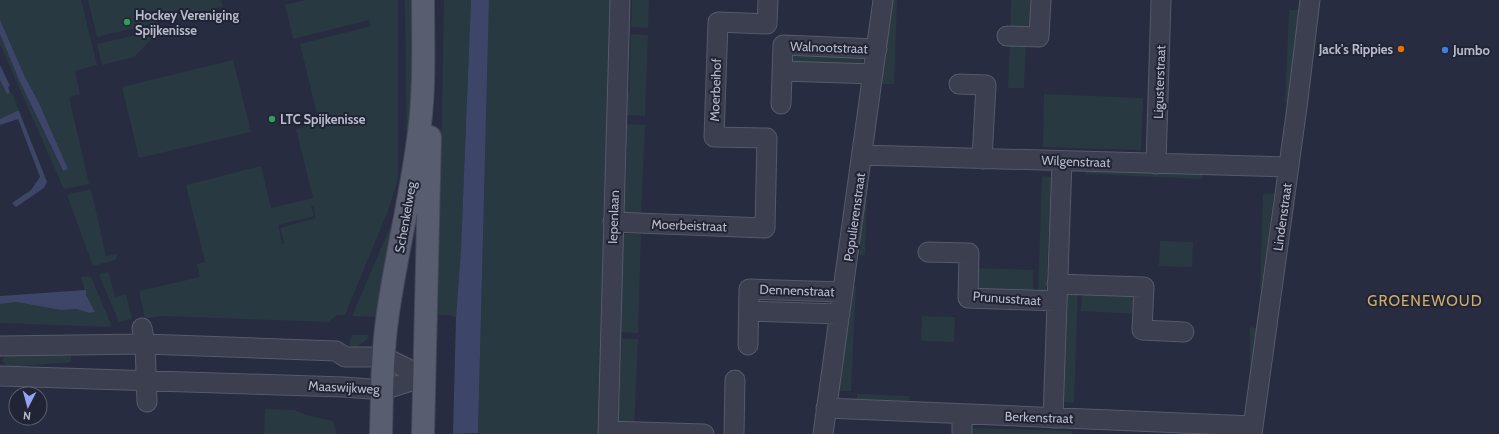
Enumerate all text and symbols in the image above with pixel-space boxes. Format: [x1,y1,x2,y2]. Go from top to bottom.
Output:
place label: Hockey Vereniging Spijkenisse [135,7,240,38]
marker: Hockey Vereniging Spijkenisse [122,17,132,27]
street label: Walnootstraat [790,38,869,56]
place label: Jack's Rippies [1318,41,1393,57]
place label: Jumbo [1452,42,1490,58]
street label: Ligusterstraat [1150,44,1168,119]
marker: Jack's Rippies [1396,44,1406,54]
marker: Jumbo [1440,45,1450,55]
street label: Moerbeihof [706,57,724,122]
place label: LTC Spijkenisse [280,111,366,127]
marker: LTC Spijkenisse [267,114,277,124]
street label: Wilgenstraat [1041,152,1111,170]
street label: Populierenstraat [840,171,868,262]
street label: Schenkelweg [391,180,419,254]
street label: Lindenstraat [1269,182,1295,252]
street label: Iepenlaan [604,190,622,244]
street label: Moerbeistraat [651,216,728,234]
street label: Dennenstraat [759,281,835,299]
street label: Prunusstraat [972,288,1042,308]
district label: GROENEWOUD [1367,292,1483,310]
street label: Maaswijkweg [308,377,381,398]
north arrow [8,386,48,426]
street label: Berkenstraat [1004,408,1074,426]
text: N [22,409,32,423]

